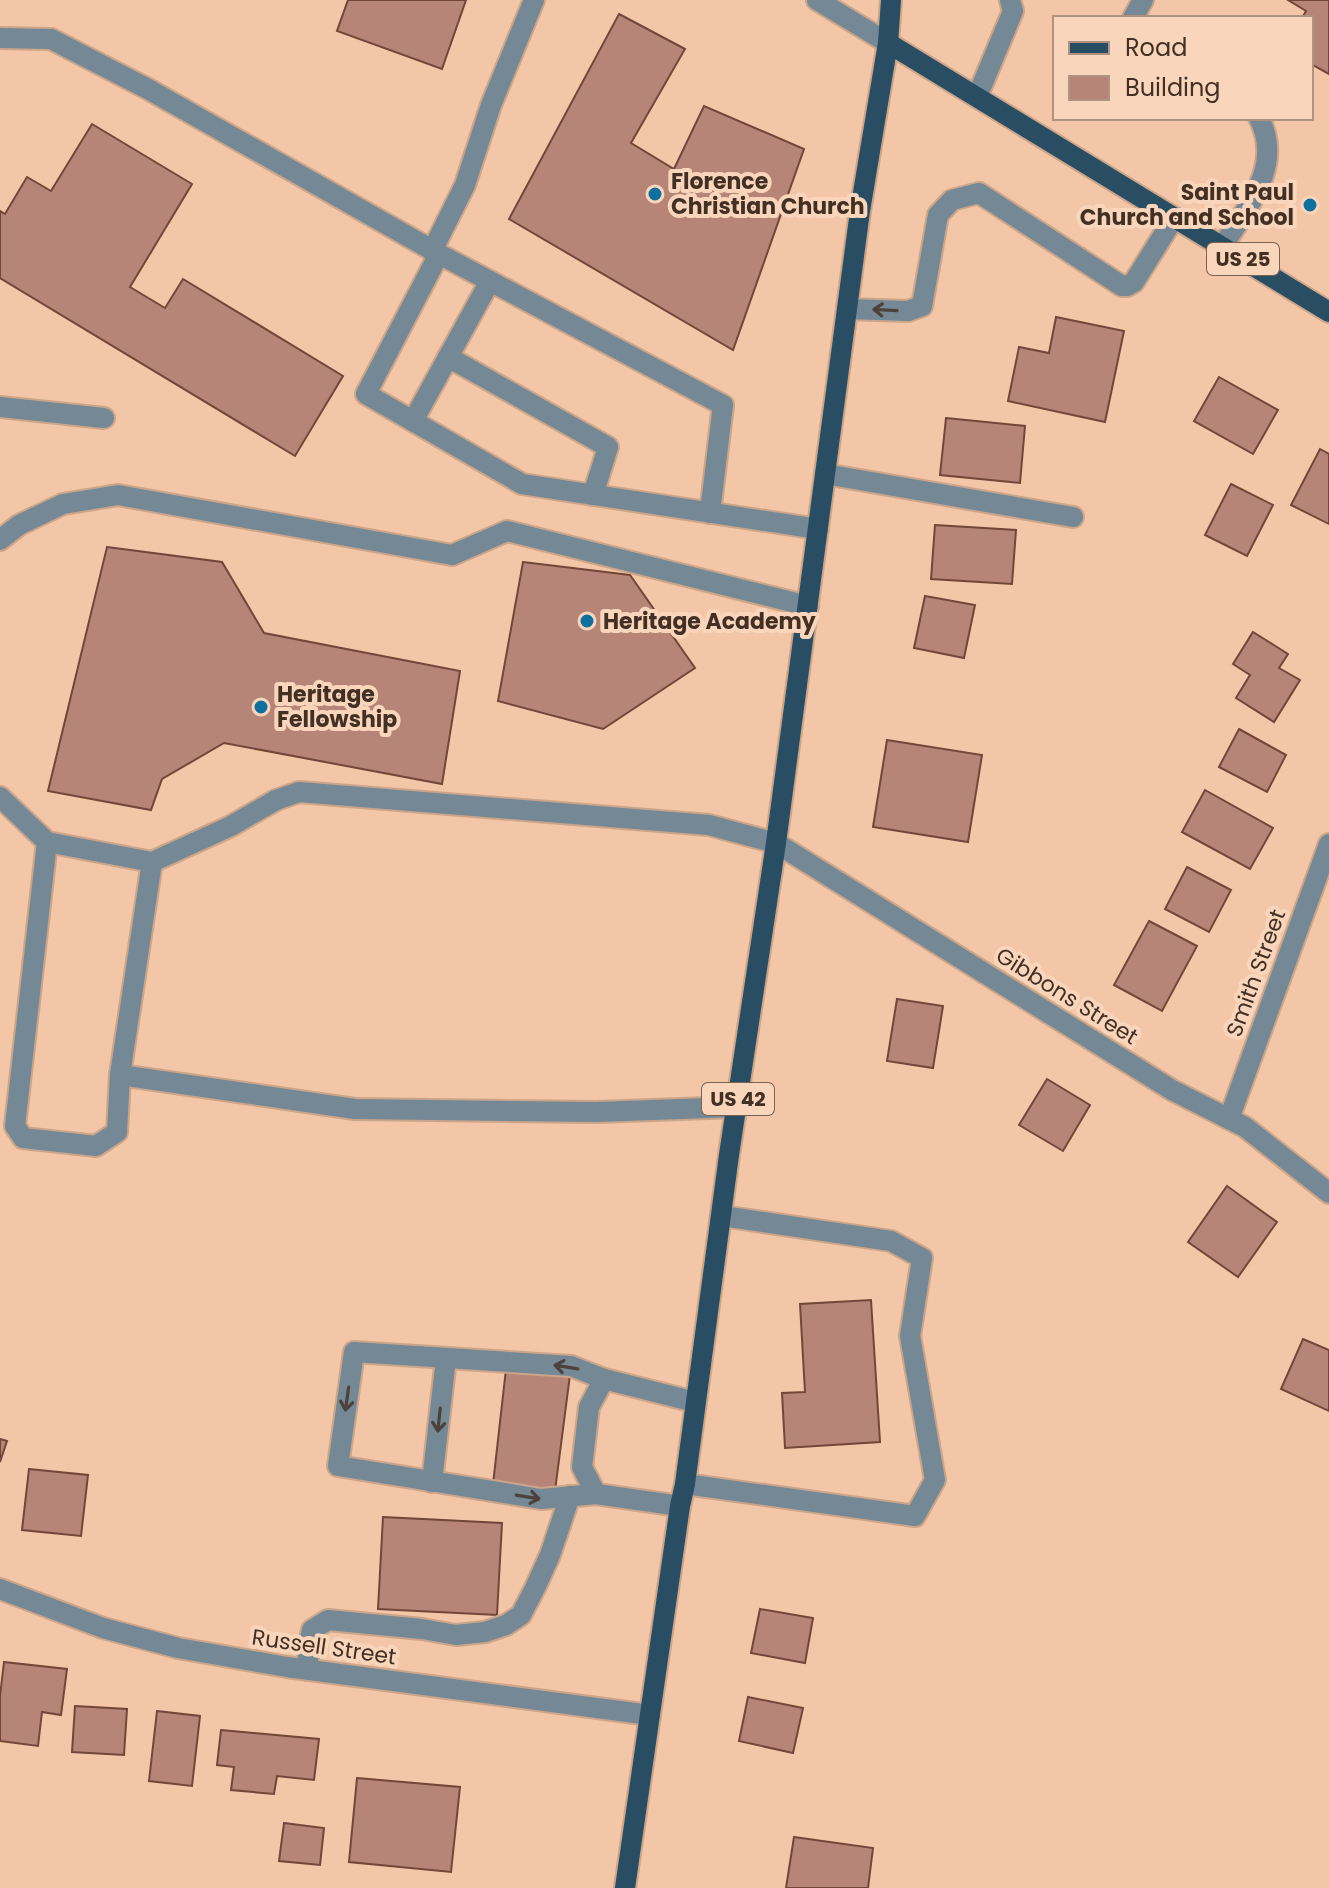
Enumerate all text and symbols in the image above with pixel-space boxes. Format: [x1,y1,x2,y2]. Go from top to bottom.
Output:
legend [1053,16,1313,120]
text: Road [1125,31,1187,64]
text: Building [1125,71,1221,104]
place label: Florence Christian Church [671,166,865,222]
place label: Saint Paul Church and School [1080,177,1294,233]
marker: Florence Christian Church [646,185,664,203]
marker: Saint Paul Church and School [1301,196,1319,214]
road number: US 25 [1207,243,1279,275]
one-way arrow [872,303,899,318]
place label: Heritage Academy [603,606,816,637]
marker: Heritage Academy [578,612,596,630]
place label: Heritage Fellowship [277,679,397,735]
marker: Heritage Fellowship [252,698,270,716]
street label: Smith Street [1219,905,1293,1041]
street label: Gibbons Street [990,940,1144,1052]
road number: US 42 [702,1083,774,1115]
one-way arrow [553,1359,579,1374]
one-way arrow [339,1386,354,1412]
one-way arrow [432,1406,447,1433]
one-way arrow [515,1490,540,1505]
street label: Russell Street [250,1622,398,1672]

